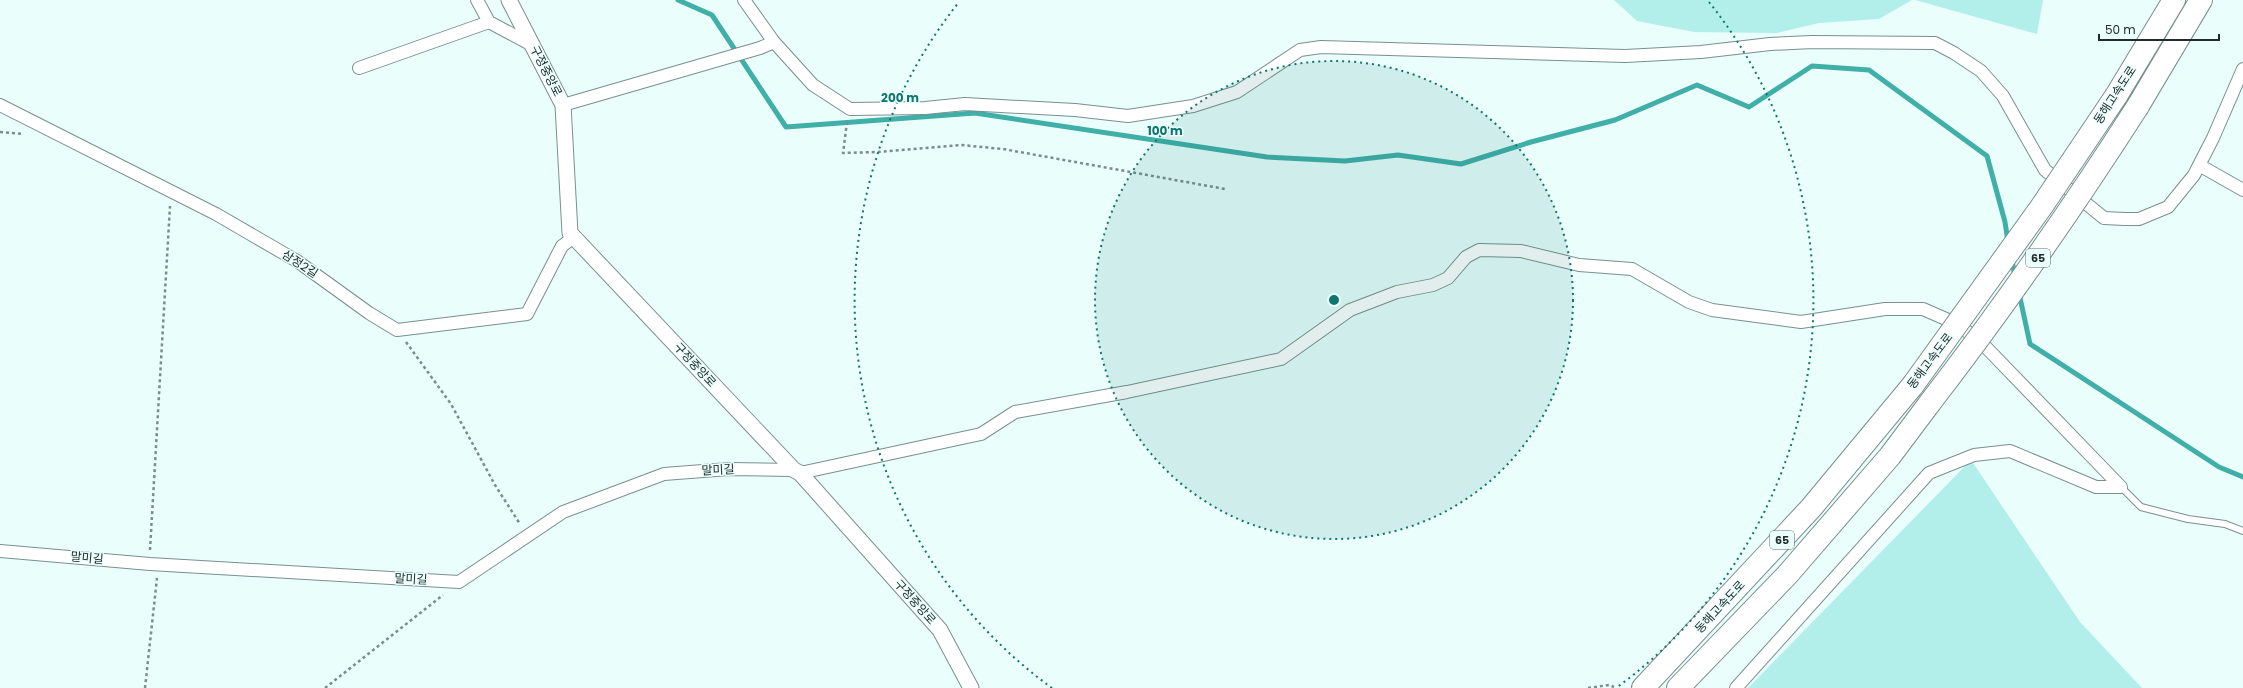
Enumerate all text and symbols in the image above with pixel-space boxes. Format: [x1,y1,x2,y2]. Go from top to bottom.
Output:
scale bar [2099,16,2219,42]
text: 50 m [2105,21,2136,38]
street label: 구정중앙로 [526,42,567,99]
street label: 동해고속도로 [2089,62,2140,127]
text: 200 m [881,89,919,106]
text: 100 m [1147,122,1183,139]
street label: 삼정2길 [279,246,322,282]
road number: 65 [2026,249,2050,267]
centre of rings [1327,293,1341,307]
street label: 동해고속도로 [1903,329,1956,392]
street label: 구정중앙로 [670,339,720,391]
street label: 말미길 [701,460,735,479]
road number: 65 [1770,531,1794,549]
street label: 말미길 [70,548,104,567]
street label: 말미길 [394,569,428,588]
street label: 구정중앙로 [891,575,940,628]
street label: 동해고속도로 [1691,577,1748,637]

